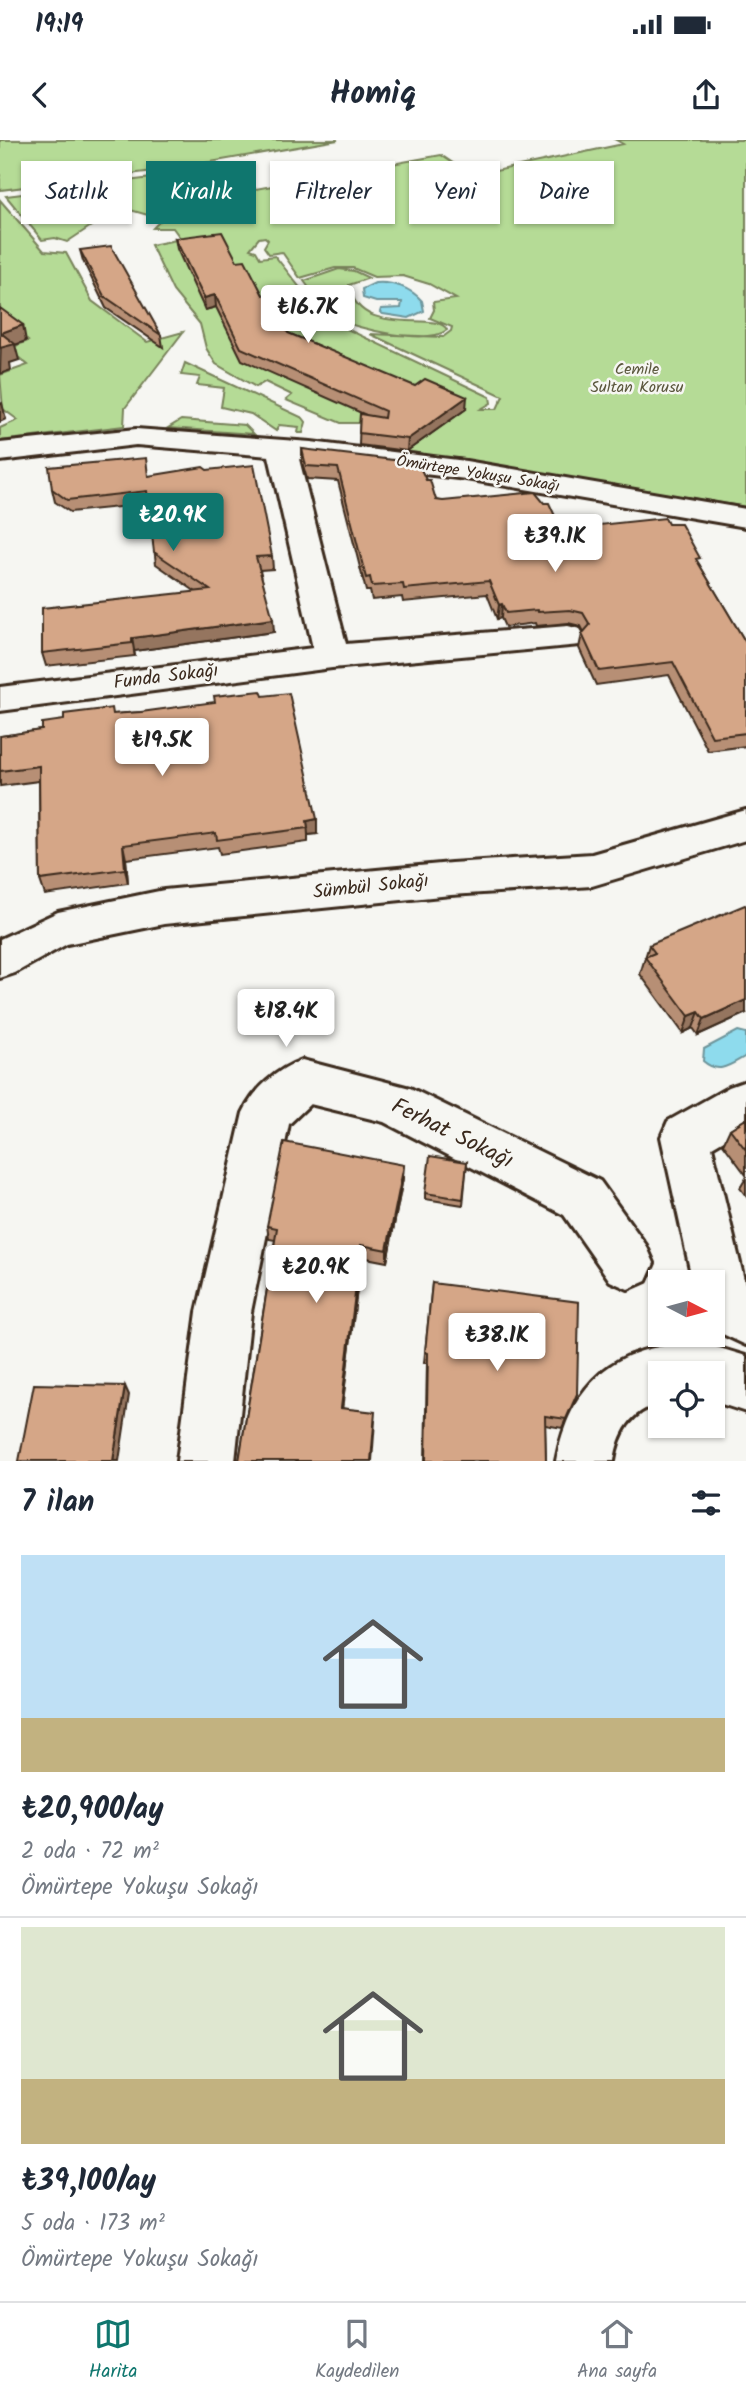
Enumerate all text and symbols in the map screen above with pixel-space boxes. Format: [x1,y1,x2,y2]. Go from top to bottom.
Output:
text: 19:19 [35,4,83,46]
text: Homiq [330,69,416,120]
icon: back [21,76,59,114]
icon: share [687,76,725,114]
chip: Satılık [21,161,132,224]
chip: Kiralık [146,161,256,224]
chip: Filtreler [270,161,395,224]
chip: Yeni [409,161,500,224]
chip: Daire [514,161,614,224]
pin: ₺16.7K [251,286,365,345]
text: ₺16.7K [277,290,339,326]
park label: Cemile Sultan Korusu [591,357,684,400]
street label: Ömürtepe Yokuşu Sokağı [394,449,562,499]
pin: ₺20.9K [116,494,230,553]
text: ₺20.9K [139,498,207,534]
pin: ₺39.1K [498,514,612,574]
text: ₺39.1K [523,519,587,555]
street label: Funda Sokağı [112,656,220,698]
pin: ₺19.5K [105,718,219,778]
text: ₺19.5K [131,723,193,759]
street label: Sümbül Sokağı [312,866,430,908]
pin: ₺18.4K [229,990,343,1049]
text: ₺18.4K [253,994,319,1030]
street label: Ferhat Sokağı [385,1089,519,1179]
pin: ₺20.9K [259,1246,373,1305]
text: ₺20.9K [282,1250,350,1286]
north arrow [648,1270,724,1348]
map controls [648,1270,725,1438]
pin: ₺38.1K [440,1314,554,1373]
text: ₺38.1K [464,1318,530,1354]
button: locate [648,1361,725,1438]
text: 7 ilan [21,1479,94,1527]
icon: filters [687,1484,725,1522]
icon: home [310,1601,436,1727]
text: ₺20,900/ay [21,1786,164,1834]
text: 2 oda · 72 m² [21,1834,159,1870]
text: Ömürtepe Yokuşu Sokağı [21,1870,258,1906]
icon: home [310,1973,436,2099]
text: ₺39,100/ay [21,2158,156,2206]
text: 5 oda · 173 m² [21,2206,165,2242]
text: Ömürtepe Yokuşu Sokağı [21,2242,258,2278]
tab: Harita [89,2315,137,2387]
tab: Kaydedilen [315,2315,399,2387]
tab: Ana sayfa [577,2315,657,2387]

